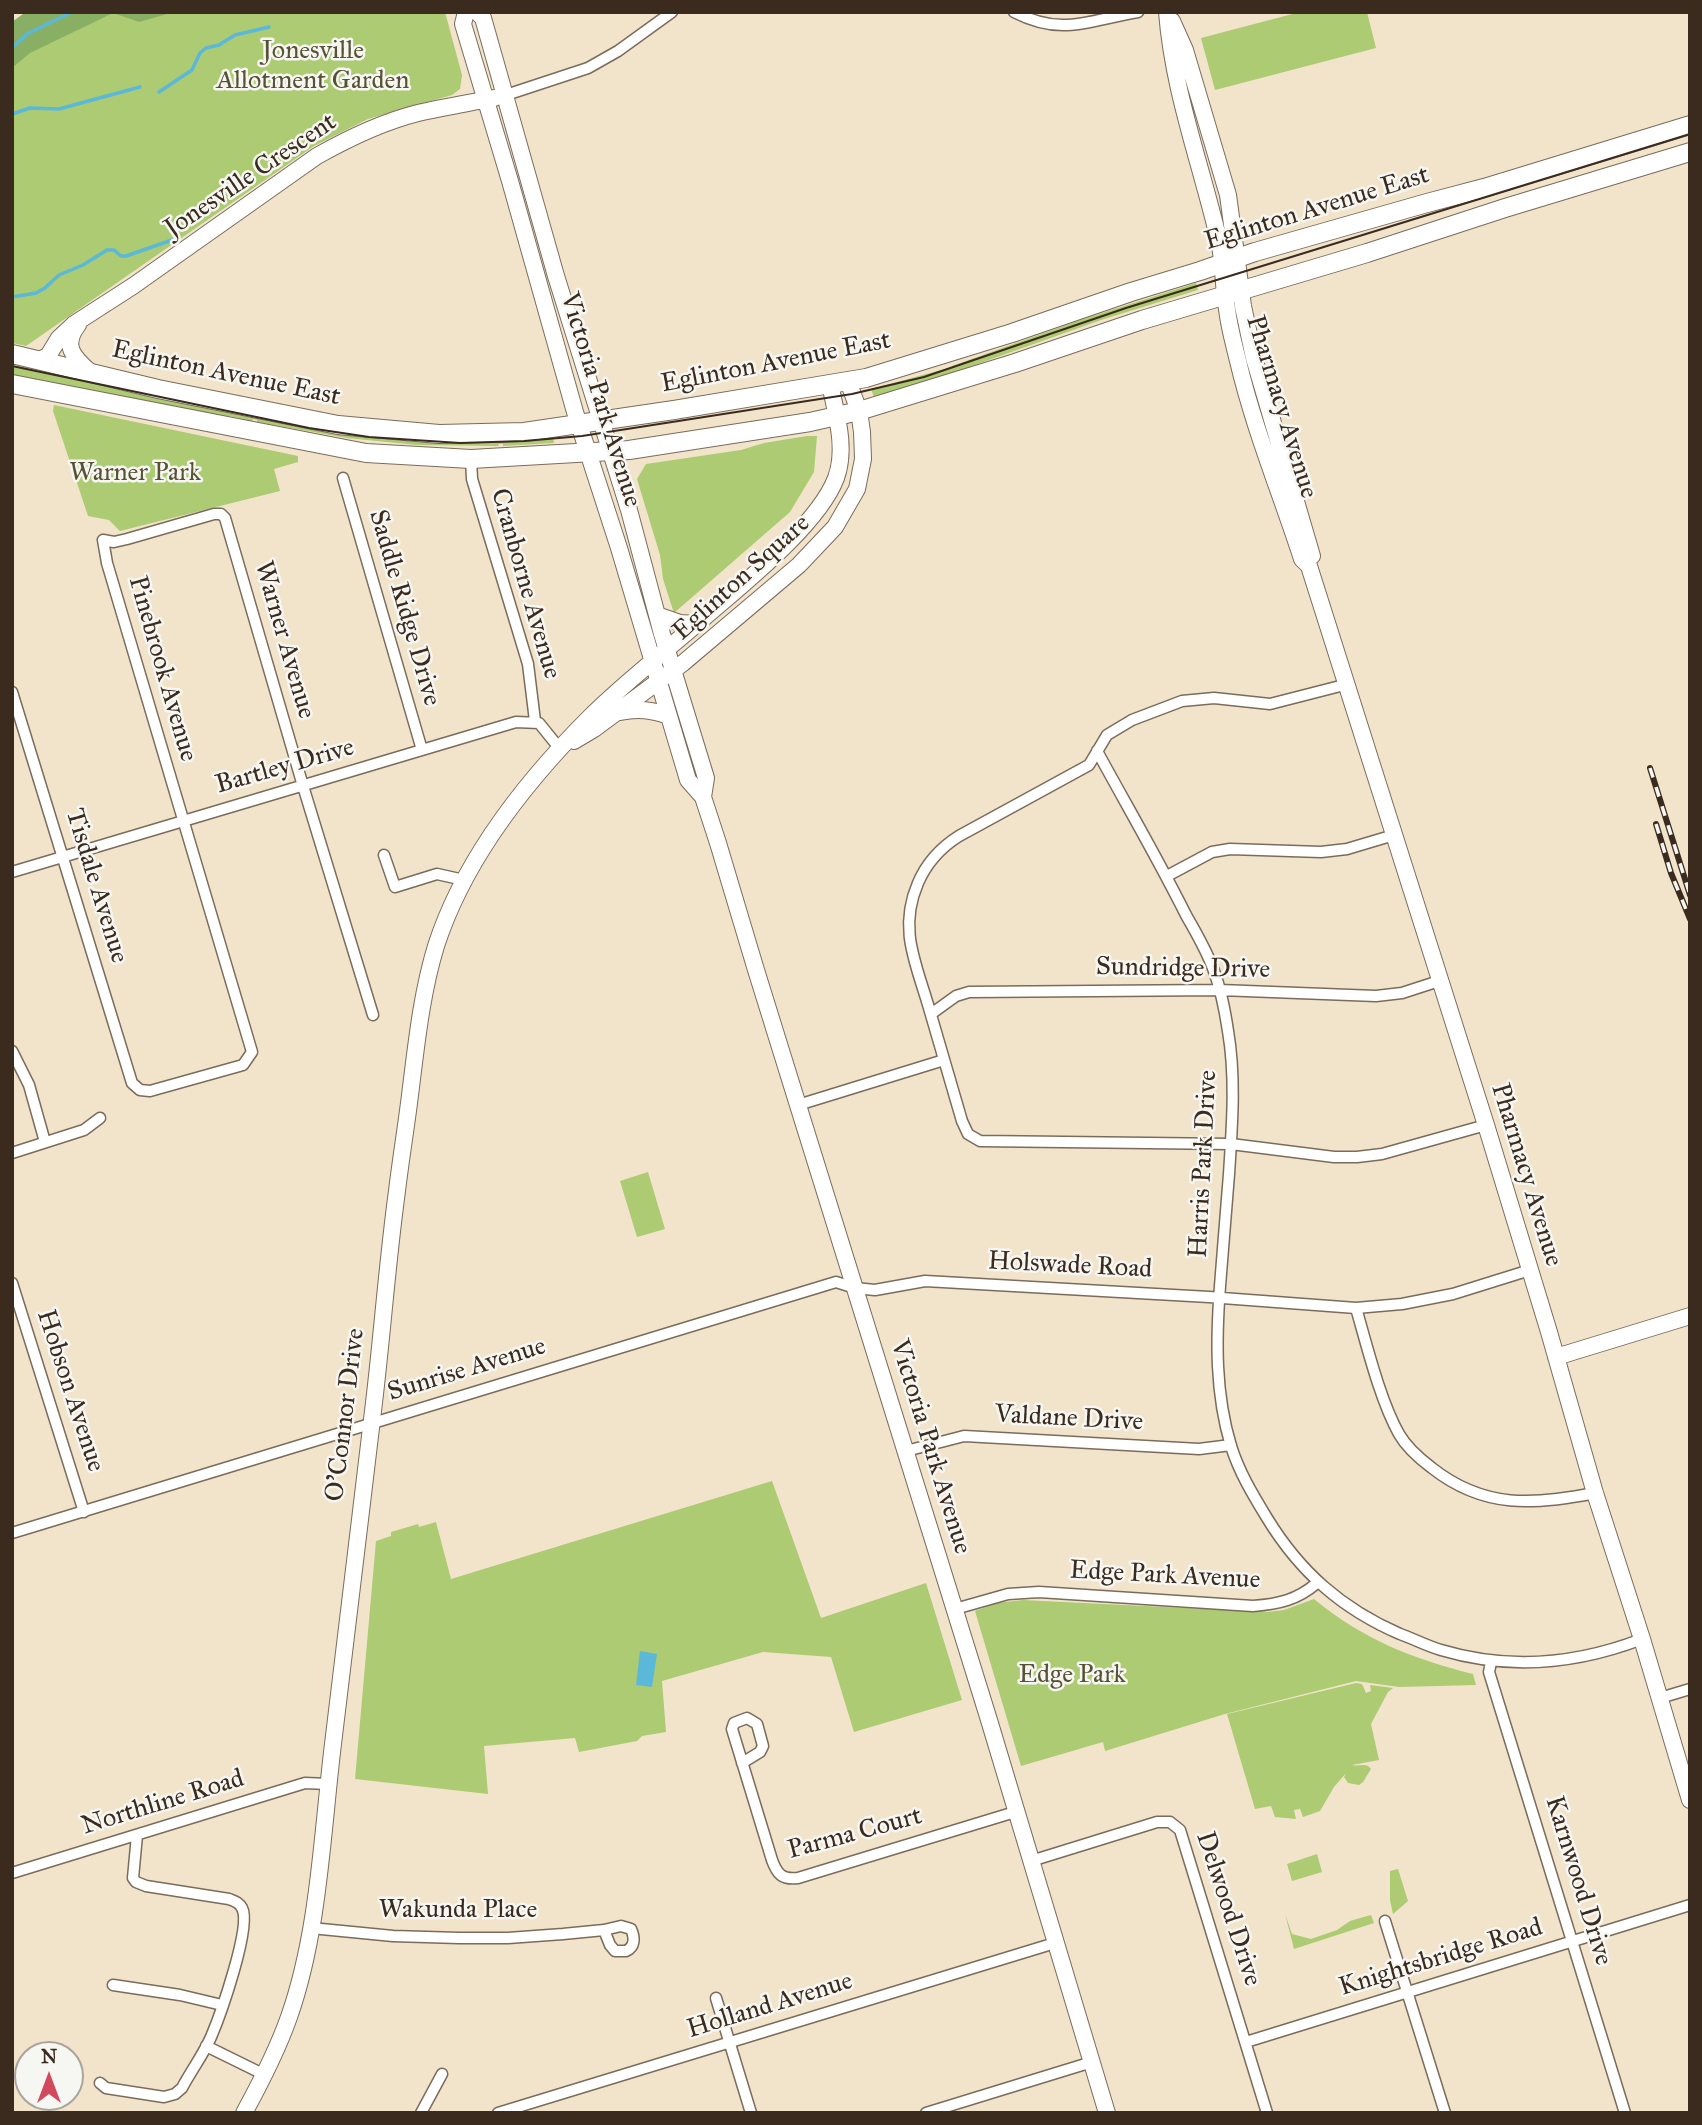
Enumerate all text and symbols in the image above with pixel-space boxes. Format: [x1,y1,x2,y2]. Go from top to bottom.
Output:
park label: Jonesville Allotment Garden [217,36,409,98]
street label: Jonesville Crescent [159,107,343,245]
street label: Eglinton Avenue East [1201,160,1433,258]
street label: Victoria Park Avenue [553,289,647,511]
street label: Pharmacy Avenue [1238,312,1324,502]
street label: Eglinton Avenue East [659,325,893,401]
street label: Eglinton Avenue East [109,335,343,413]
park label: Warner Park [69,458,201,490]
street label: Cranborne Avenue [483,485,567,683]
street label: Saddle Ridge Drive [361,506,447,710]
street label: Eglinton Square [667,508,817,648]
street label: Warner Avenue [247,558,321,722]
street label: Pinebrook Avenue [121,573,203,765]
street label: Bartley Drive [212,732,358,802]
street label: Tisdale Avenue [58,805,134,967]
street label: Sundridge Drive [1096,952,1270,986]
street label: Harris Park Drive [1184,1069,1224,1259]
street label: Pharmacy Avenue [1483,1080,1569,1270]
street label: Holswade Road [987,1246,1153,1286]
street label: Hobson Avenue [29,1306,111,1476]
street label: O'Connor Drive [320,1327,372,1503]
street label: Sunrise Avenue [384,1331,550,1409]
street label: Victoria Park Avenue [883,1336,977,1558]
street label: Valdane Drive [994,1400,1144,1438]
street label: Edge Park Avenue [1069,1555,1261,1597]
park label: Edge Park [1018,1660,1126,1692]
street label: Northline Road [78,1763,248,1843]
street label: Karnwood Drive [1537,1793,1619,1969]
street label: Parma Court [785,1801,925,1867]
street label: Delwood Drive [1188,1828,1268,1990]
street label: Wakunda Place [379,1895,537,1927]
street label: Knightsbridge Road [1335,1912,1547,2004]
street label: Holland Avenue [684,1966,856,2046]
north arrow [14,2041,84,2111]
text: N [41,2045,57,2068]

